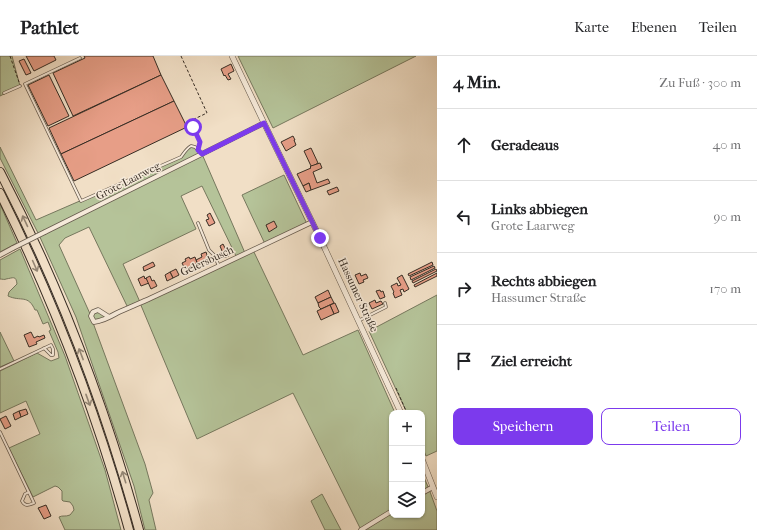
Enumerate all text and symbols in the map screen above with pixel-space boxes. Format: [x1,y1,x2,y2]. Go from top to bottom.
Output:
text: Pathlet [20,17,79,39]
text: Karte [574,19,609,36]
text: Ebenen [631,19,677,36]
text: Teilen [699,19,737,36]
text: 4 Min. [453,72,500,92]
text: Zu Fuß · 300 m [659,75,741,90]
route start [184,118,202,136]
icon: ahead [453,134,475,156]
text: Geradeaus [491,136,559,154]
text: 40 m [713,137,741,152]
street label: Grote Laarweg [94,159,162,203]
text: Links abbiegen [491,200,588,218]
icon: left [453,206,475,228]
text: 90 m [713,209,741,224]
one-way arrow [21,216,28,228]
text: Grote Laarweg [491,218,574,233]
route end [311,229,329,247]
street label: Gelersbusch [178,243,236,279]
street label: Hassumer Straße [335,256,381,335]
one-way arrow [31,260,39,272]
text: Rechts abbiegen [491,272,596,290]
icon: right [453,278,475,300]
text: 170 m [709,281,741,296]
text: Hassumer Straße [491,290,586,305]
one-way arrow [77,348,85,360]
icon: arrive [453,350,475,372]
text: Ziel erreicht [491,352,572,370]
one-way arrow [85,393,93,405]
button: Speichern [453,408,593,445]
button: Teilen [601,408,741,445]
map controls [389,410,425,518]
button: + [389,410,425,446]
button: − [389,446,425,482]
one-way arrow [120,470,127,483]
button: layers [389,482,425,518]

